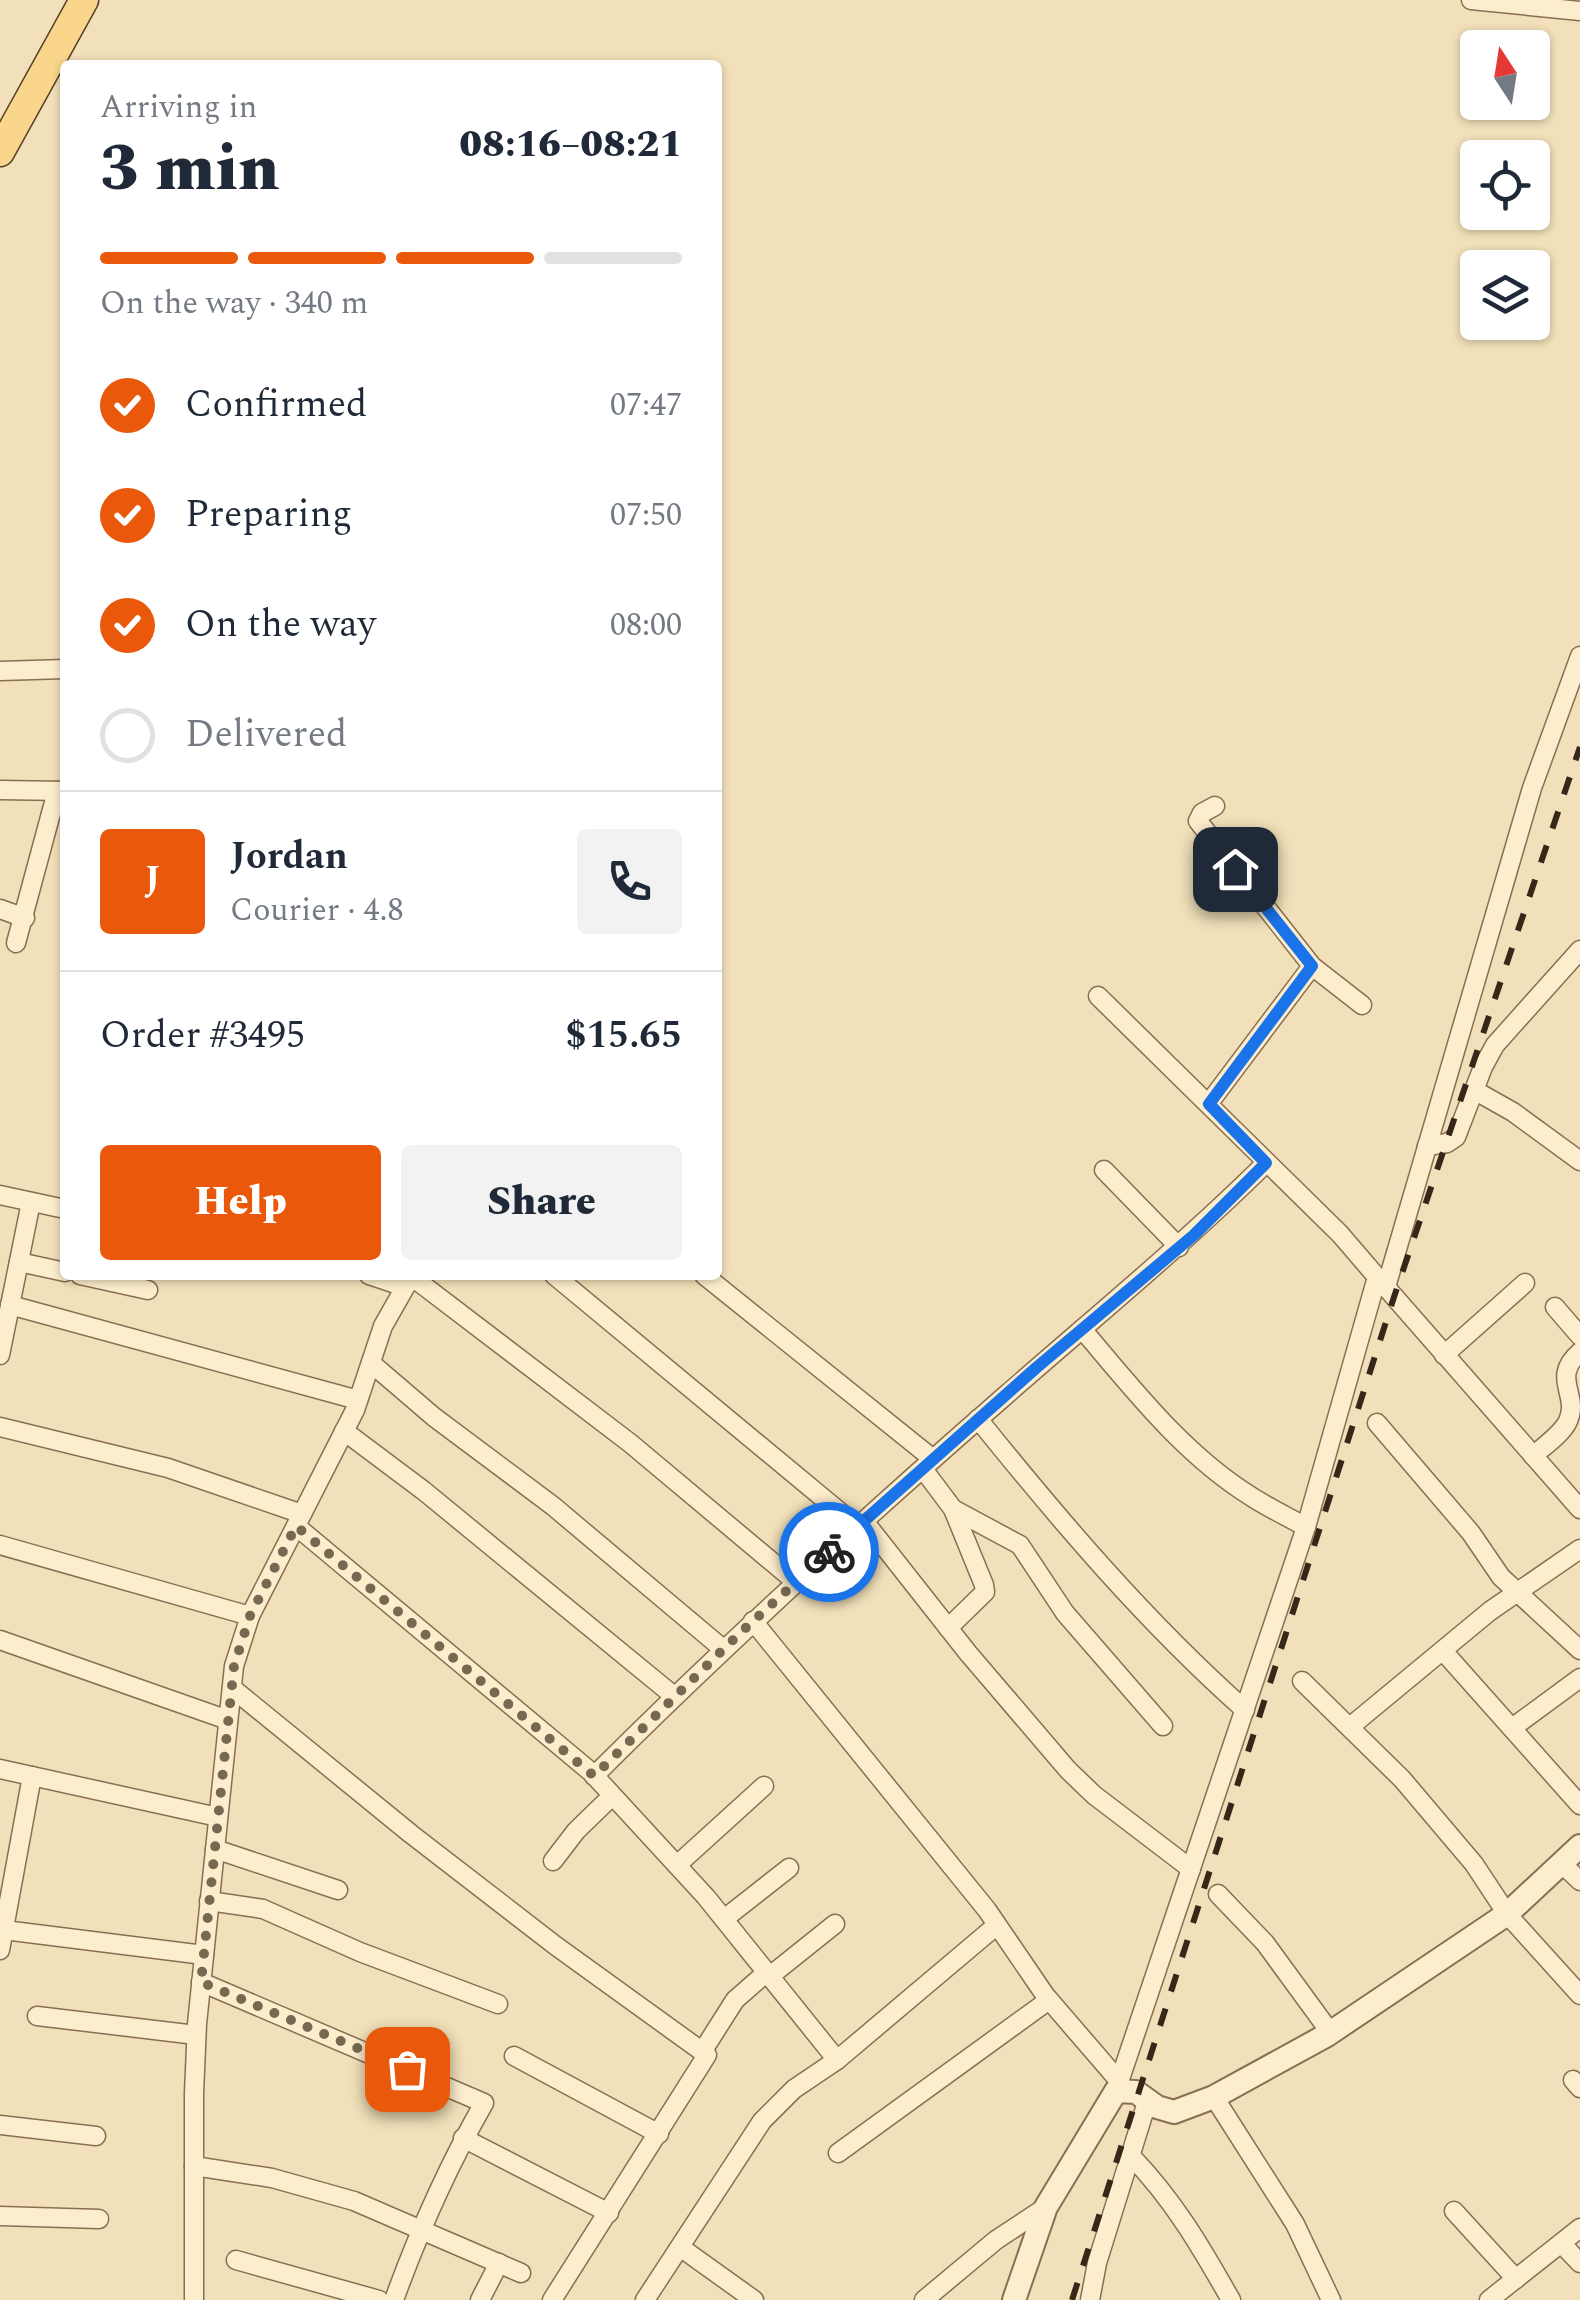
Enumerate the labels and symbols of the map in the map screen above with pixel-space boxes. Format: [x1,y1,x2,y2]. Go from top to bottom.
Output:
north arrow [1460,30,1550,120]
pin [1193,827,1278,912]
courier [779,1502,879,1602]
pin [365,2027,450,2112]

